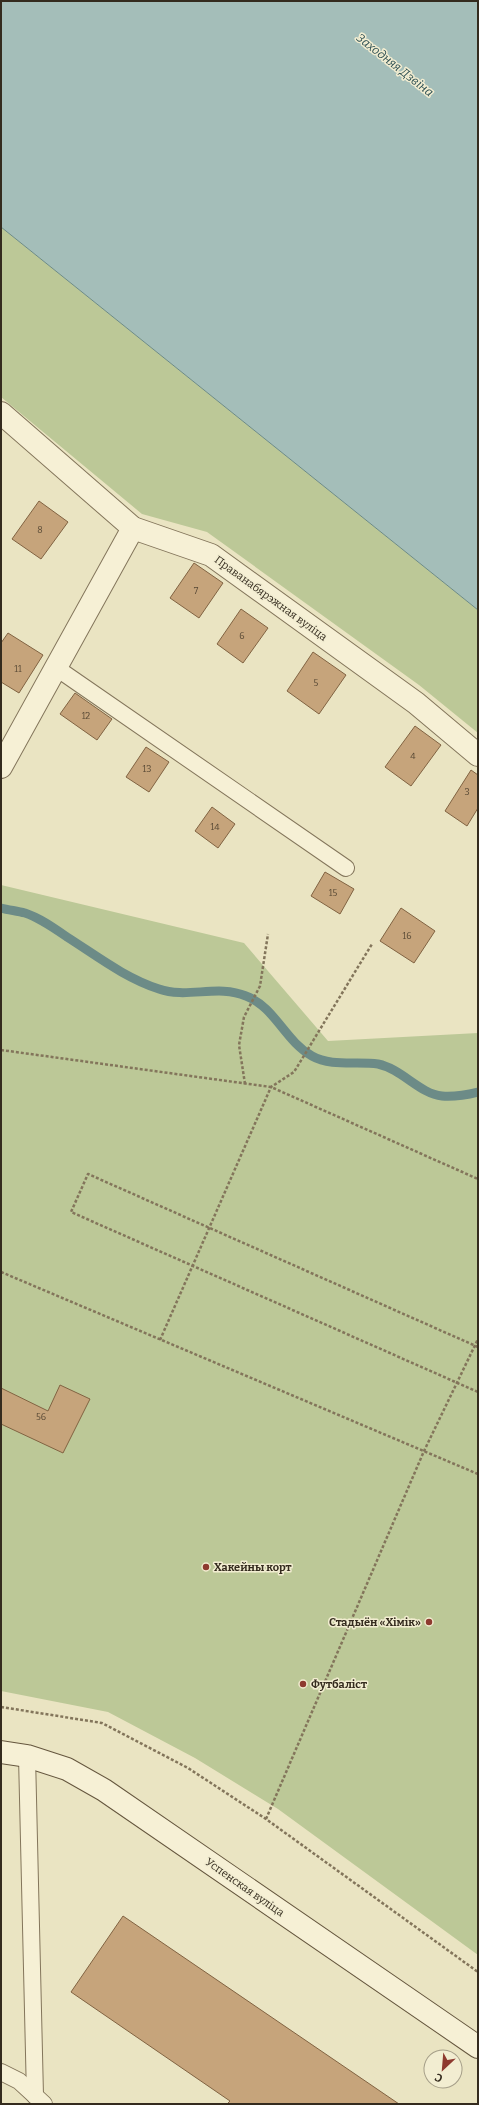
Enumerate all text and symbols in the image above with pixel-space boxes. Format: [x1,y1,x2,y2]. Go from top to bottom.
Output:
water label: Заходняя Дзвіна [354,31,436,99]
house number: 8 [37,525,43,535]
street label: Праванабярэжная вуліца [212,553,330,644]
house number: 7 [194,586,199,596]
house number: 6 [239,631,245,641]
house number: 11 [14,664,22,674]
house number: 5 [314,678,319,688]
house number: 12 [82,711,90,721]
house number: 4 [410,751,416,761]
house number: 13 [143,764,151,774]
house number: 3 [464,787,470,797]
house number: 14 [211,822,220,832]
house number: 15 [329,888,337,898]
house number: 16 [403,931,411,941]
house number: 56 [36,1412,46,1422]
place label: Хакейны корт [214,1561,292,1574]
marker: Хакейны корт [201,1562,211,1572]
place label: Стадыён «Хімік» [329,1616,421,1629]
marker: Стадыён «Хімік» [424,1617,434,1627]
place label: Футбаліст [311,1678,367,1691]
marker: Футбаліст [298,1679,308,1689]
street label: Успенская вуліца [203,1855,287,1919]
north arrow [423,2049,463,2089]
text: С [433,2070,445,2085]

